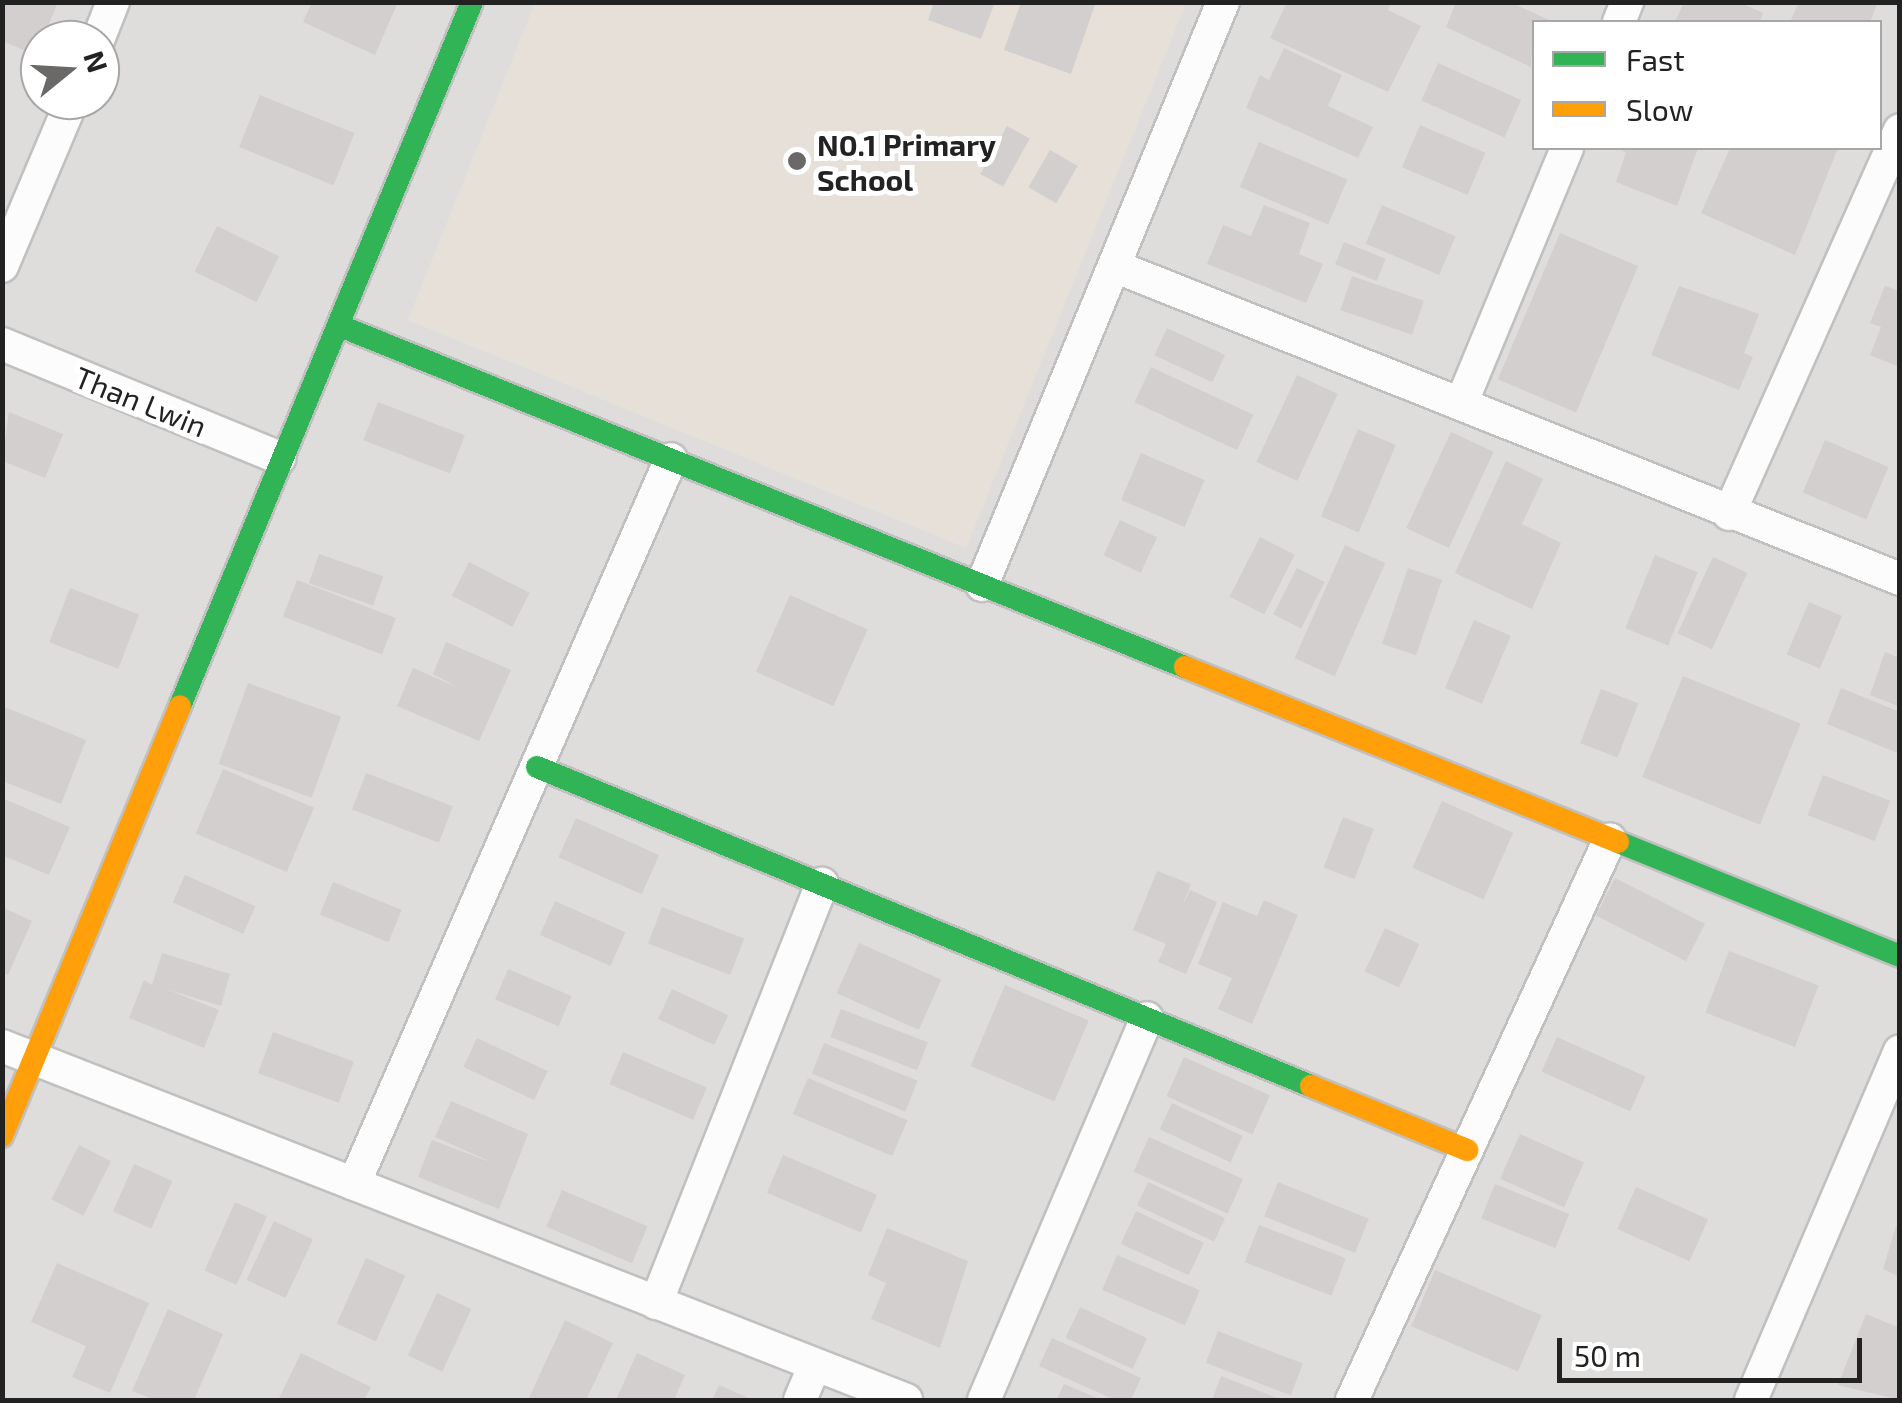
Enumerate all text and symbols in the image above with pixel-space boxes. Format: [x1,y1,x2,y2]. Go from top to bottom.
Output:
north arrow [20,20,120,120]
legend [1532,20,1882,150]
text: Fast [1626,41,1685,77]
text: N [77,46,116,76]
text: Slow [1626,91,1693,127]
place label: N0.1 Primary School [817,126,996,196]
marker: N0.1 Primary School [786,150,808,172]
street label: Than Lwin [70,358,212,444]
scale bar [1562,1318,1867,1380]
text: 50 m [1574,1337,1641,1373]

